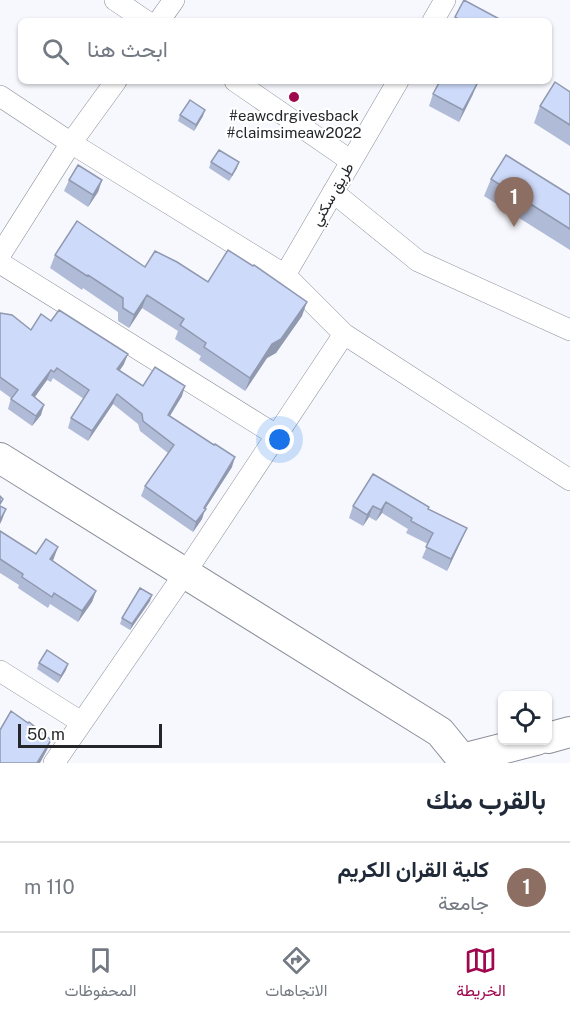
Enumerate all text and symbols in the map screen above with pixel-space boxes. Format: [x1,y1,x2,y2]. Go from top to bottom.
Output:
search box [18,18,552,84]
icon: search [39,35,72,68]
text: ابحث هنا [87,36,168,62]
marker: #eawcdrgivesback #claimsimeaw2022 [287,90,301,104]
place label: #eawcdrgivesback #claimsimeaw2022 [226,107,362,141]
street label: طريق سكني [307,159,361,231]
pin: 1 [494,178,534,227]
your location [265,425,294,454]
map controls [498,691,552,745]
button: locate [498,691,552,745]
scale bar [18,721,162,748]
text: 50 m [27,725,65,744]
text: بالقرب منك [426,784,546,815]
text: كلية القران الكريم [337,856,489,882]
text: 110 m [24,875,75,899]
text: 1 [522,875,531,899]
text: جامعة [438,891,489,915]
tab: المحفوظات [64,944,137,1005]
tab: الاتجاهات [265,944,327,1005]
tab: الخريطة [456,944,506,1005]

